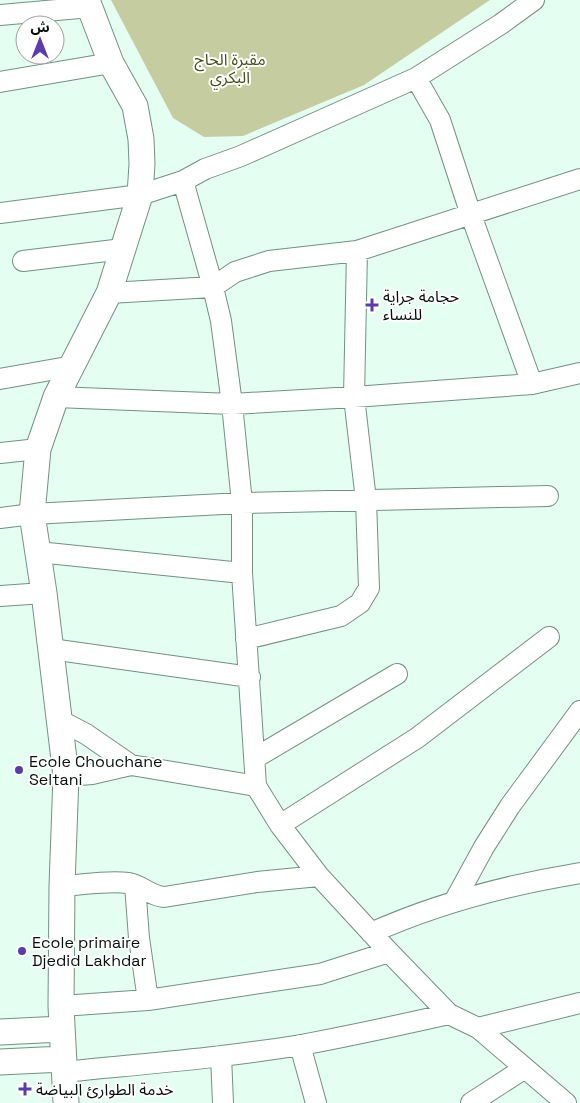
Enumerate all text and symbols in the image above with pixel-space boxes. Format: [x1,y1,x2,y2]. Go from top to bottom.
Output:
north arrow [15,15,65,65]
text: ش [30,18,50,36]
park label: مقبرة الحاج البكري [194,49,266,89]
place label: حجامة جراية للنساء [383,286,459,325]
marker: حجامة جراية للنساء [365,298,379,312]
place label: Ecole Chouchane Seltani [29,751,163,790]
marker: Ecole Chouchane Seltani [13,764,25,776]
place label: Ecole primaire Djedid Lakhdar [32,932,147,971]
marker: Ecole primaire Djedid Lakhdar [16,945,28,957]
place label: خدمة الطوارئ البياضة [36,1079,173,1100]
marker: خدمة الطوارئ البياضة [18,1082,32,1096]

